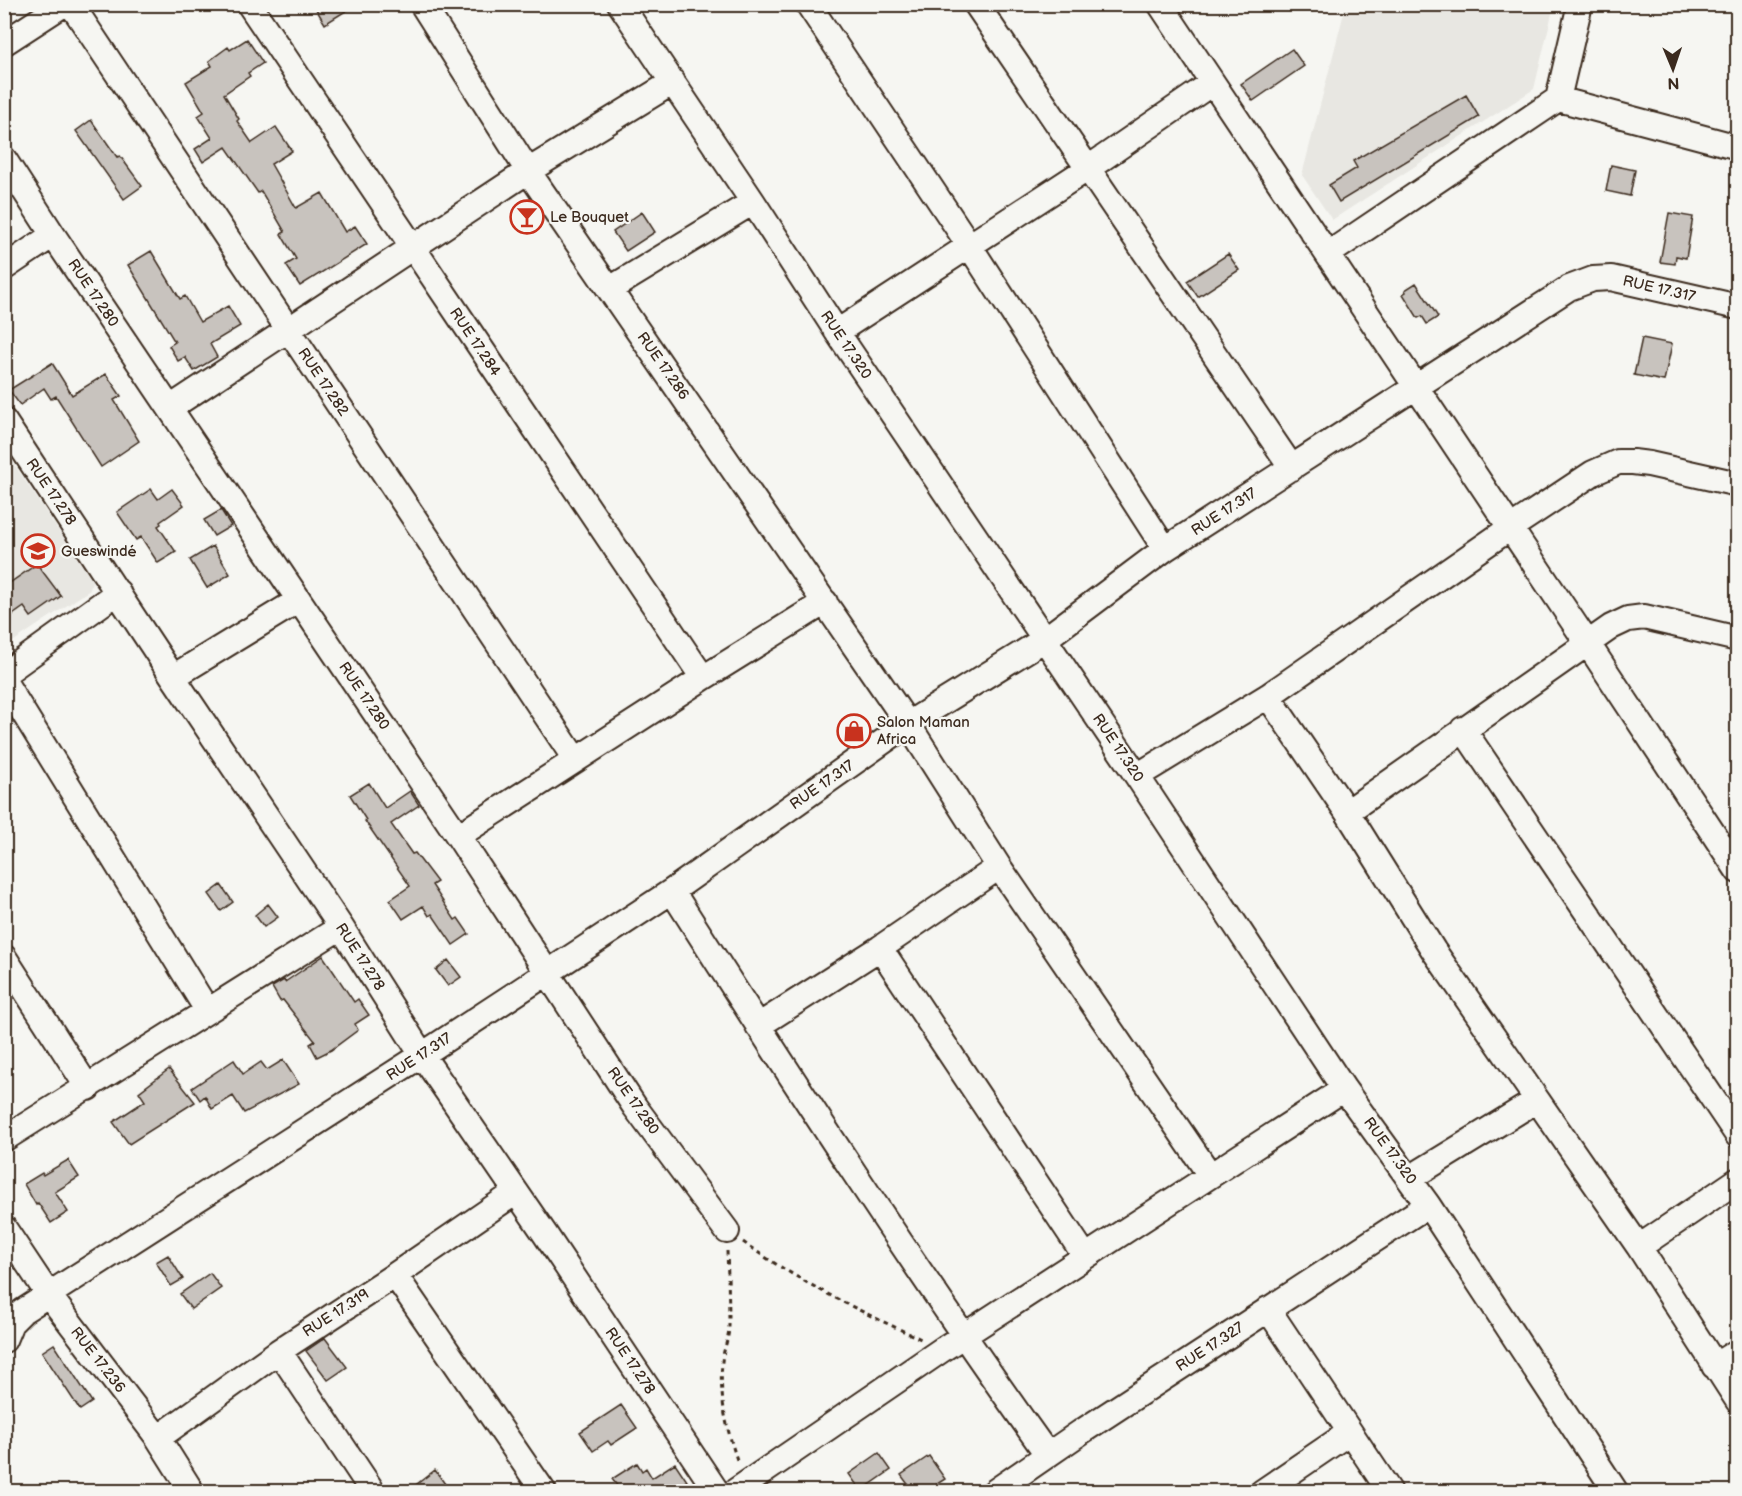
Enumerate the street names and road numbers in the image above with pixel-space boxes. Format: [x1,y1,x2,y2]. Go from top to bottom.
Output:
street label: RUE 17.280 [63,255,123,331]
street label: RUE 17.317 [1621,271,1698,307]
street label: RUE 17.284 [445,304,505,380]
street label: RUE 17.320 [816,307,876,383]
street label: RUE 17.286 [633,328,693,404]
street label: RUE 17.282 [293,344,353,420]
street label: RUE 17.278 [22,455,80,529]
street label: RUE 17.317 [1188,484,1261,540]
street label: RUE 17.280 [334,658,394,734]
street label: RUE 17.320 [1088,710,1148,786]
street label: RUE 17.317 [786,756,858,814]
street label: RUE 17.278 [331,920,389,995]
street label: RUE 17.317 [383,1029,456,1085]
street label: RUE 17.280 [603,1064,663,1139]
street label: RUE 17.320 [1359,1114,1421,1189]
street label: RUE 17.319 [299,1285,373,1341]
street label: RUE 17.327 [1172,1318,1248,1376]
street label: RUE 17.236 [66,1323,130,1397]
street label: RUE 17.278 [601,1324,659,1398]

